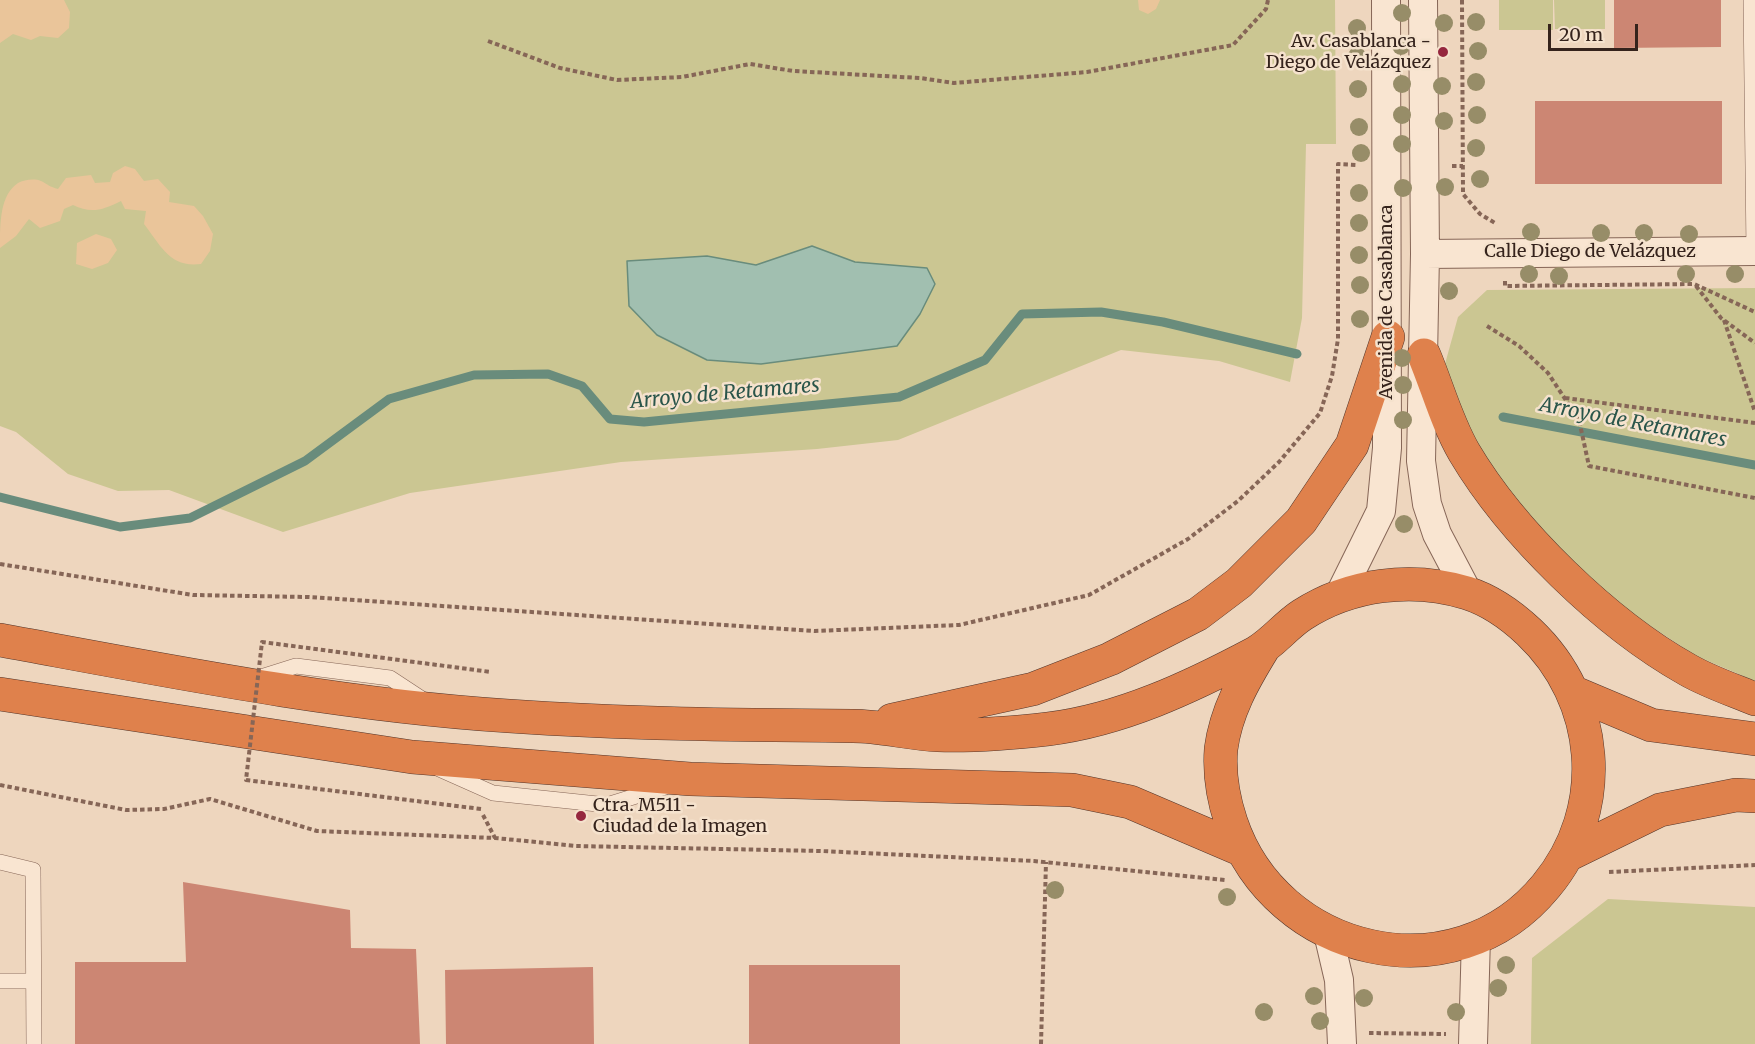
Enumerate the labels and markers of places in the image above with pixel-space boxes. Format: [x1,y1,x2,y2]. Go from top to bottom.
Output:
place label: Av. Casablanca - Diego de Velázquez [1266,31,1431,74]
marker: Av. Casablanca - Diego de Velázquez [1436,45,1450,59]
place label: Ctra. M511 - Ciudad de la Imagen [593,795,767,838]
marker: Ctra. M511 - Ciudad de la Imagen [574,809,588,823]

